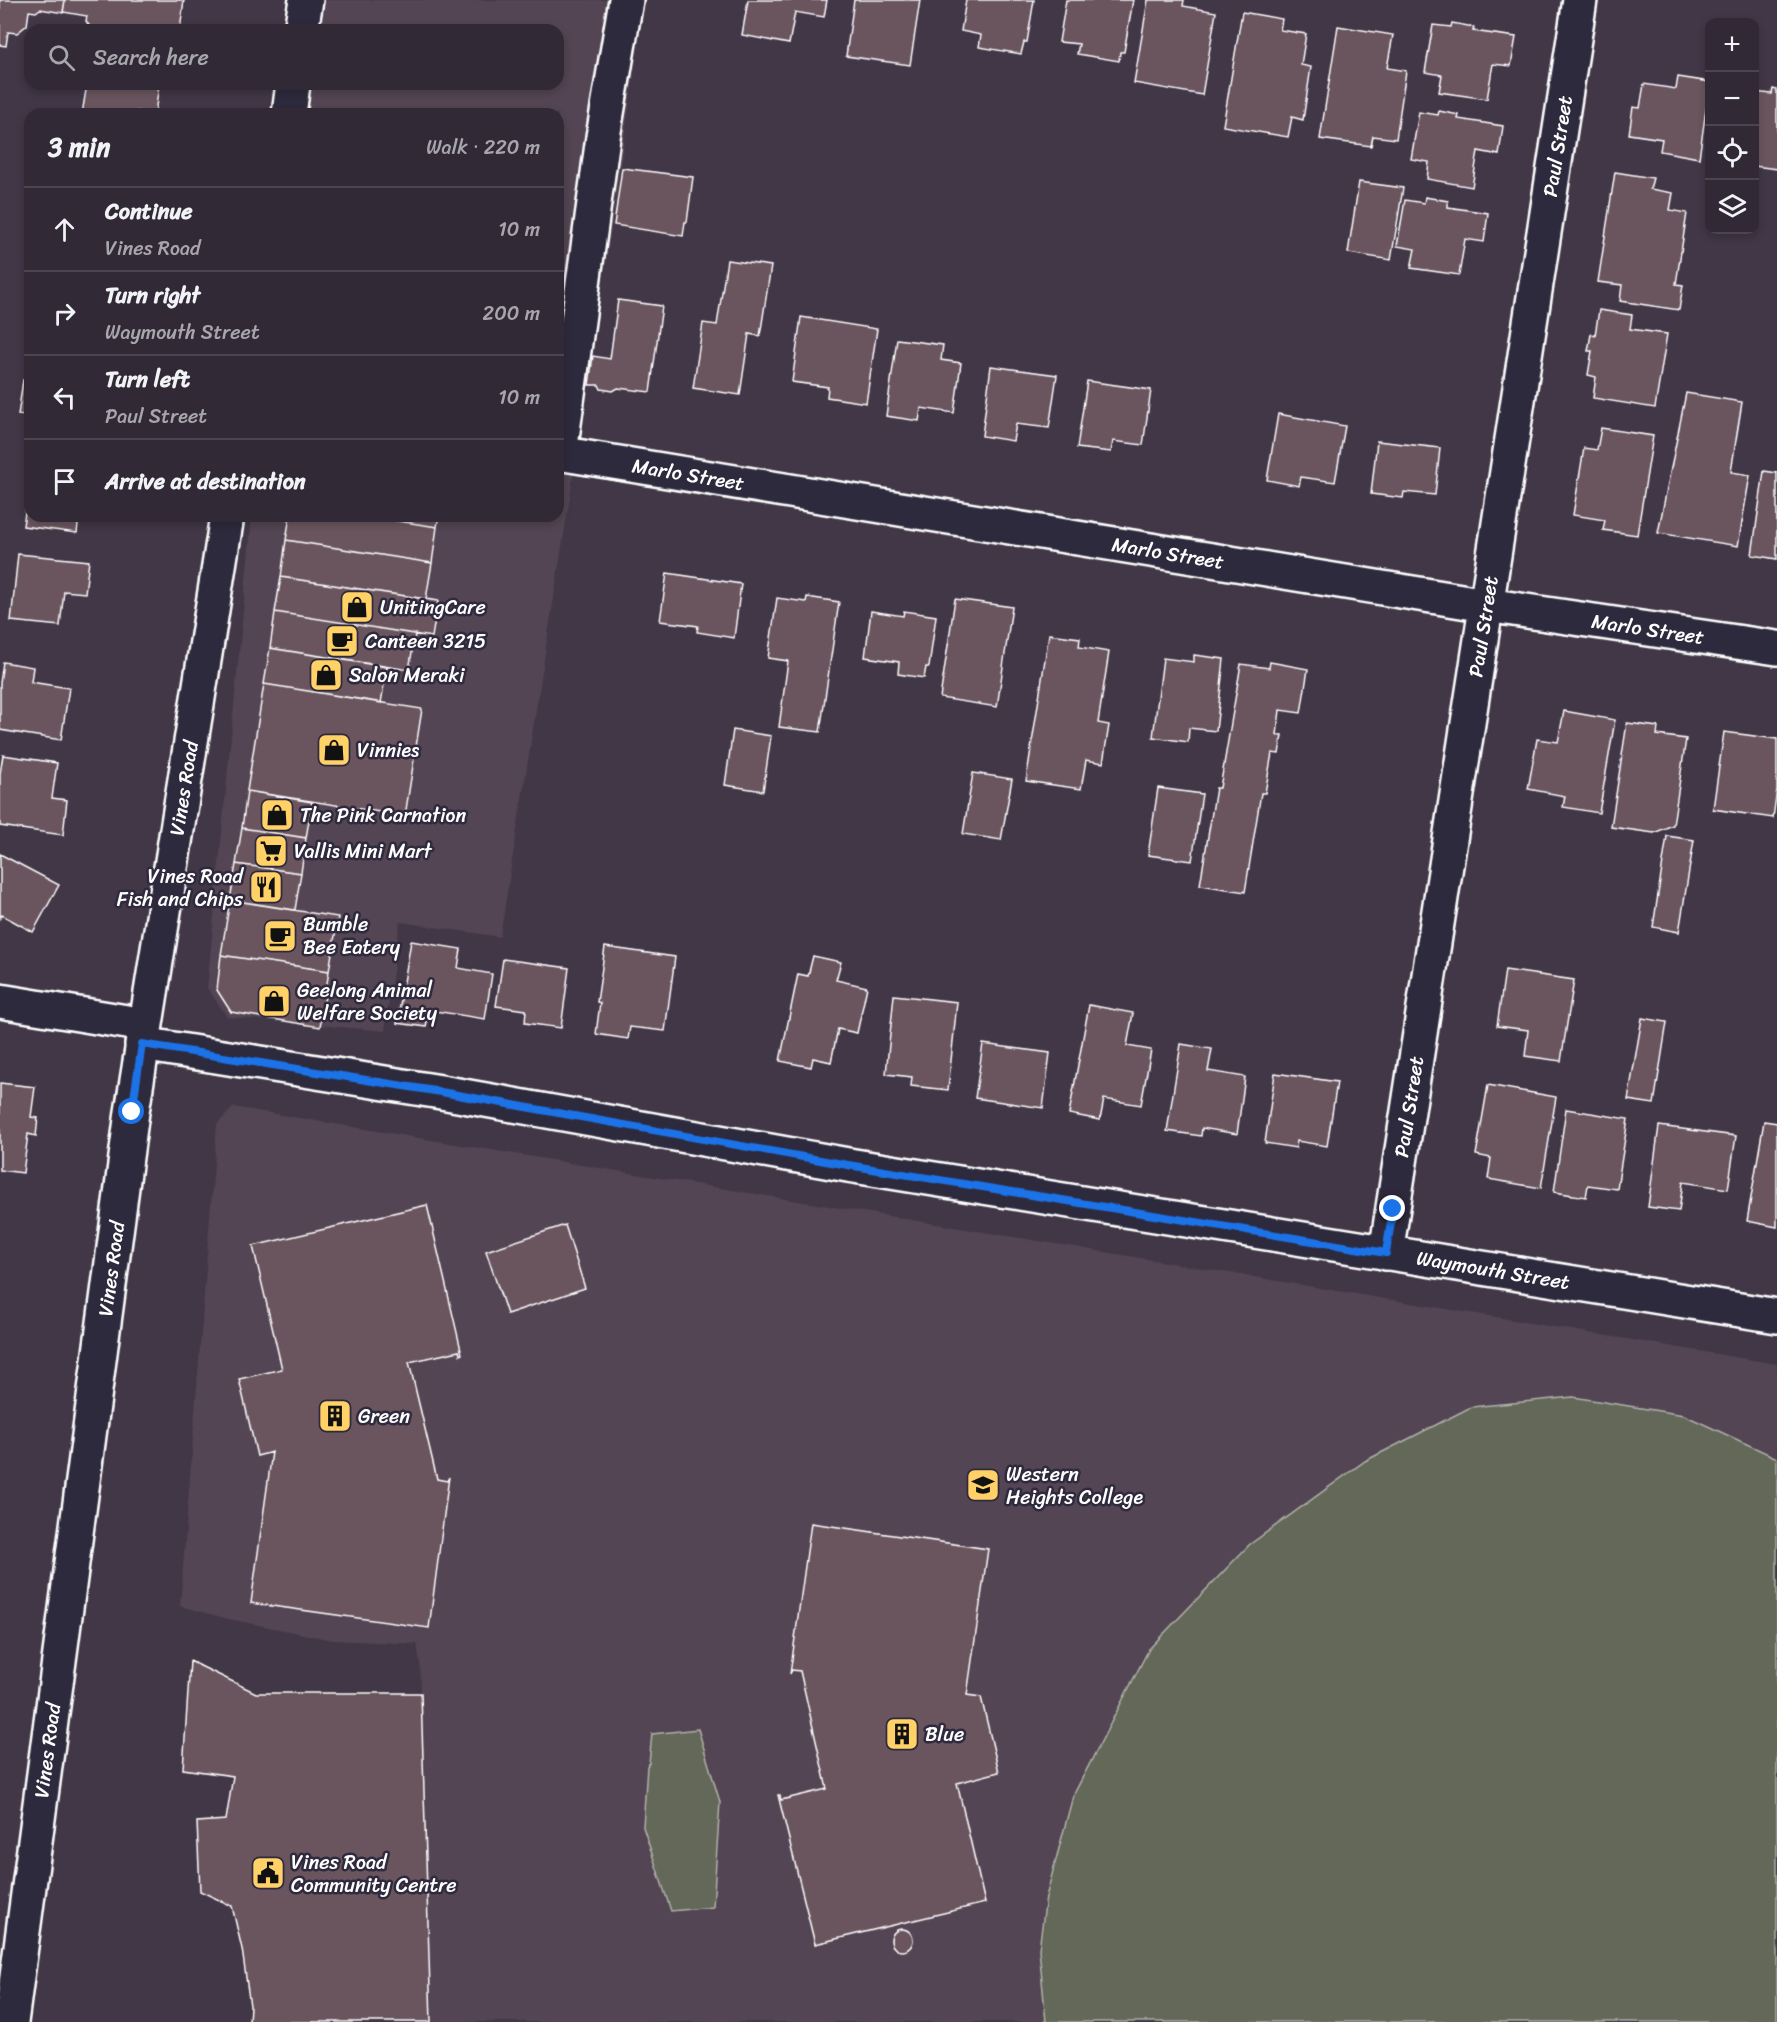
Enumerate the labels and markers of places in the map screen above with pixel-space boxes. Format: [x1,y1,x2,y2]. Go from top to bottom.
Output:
shop icon: UnitingCare [339,589,375,625]
place label: UnitingCare [380,590,486,625]
cafe icon: Canteen 3215 [324,623,360,659]
place label: Canteen 3215 [365,624,486,659]
shop icon: Salon Meraki [308,657,344,693]
place label: Salon Meraki [349,658,466,693]
shop icon: Vinnies [316,732,352,768]
place label: Vinnies [357,733,420,768]
shop icon: The Pink Carnation [259,797,295,833]
place label: The Pink Carnation [300,798,466,833]
supermarket icon: Vallis Mini Mart [253,833,289,869]
place label: Vallis Mini Mart [294,834,433,869]
place label: Vines Road Fish and Chips [117,859,244,917]
restaurant icon: Vines Road Fish and Chips [248,869,284,905]
place label: Bumble Bee Eatery [303,907,401,965]
cafe icon: Bumble Bee Eatery [262,918,298,954]
place label: Geelong Animal Welfare Society [297,973,438,1031]
shop icon: Geelong Animal Welfare Society [256,983,292,1019]
building icon: Green [317,1398,353,1434]
place label: Green [358,1399,410,1434]
place label: Western Heights College [1006,1457,1143,1515]
school or university icon: Western Heights College [965,1467,1001,1503]
building icon: Blue [884,1716,920,1752]
place label: Blue [925,1717,964,1752]
place label: Vines Road Community Centre [291,1845,457,1903]
public building icon: Vines Road Community Centre [250,1855,286,1891]

